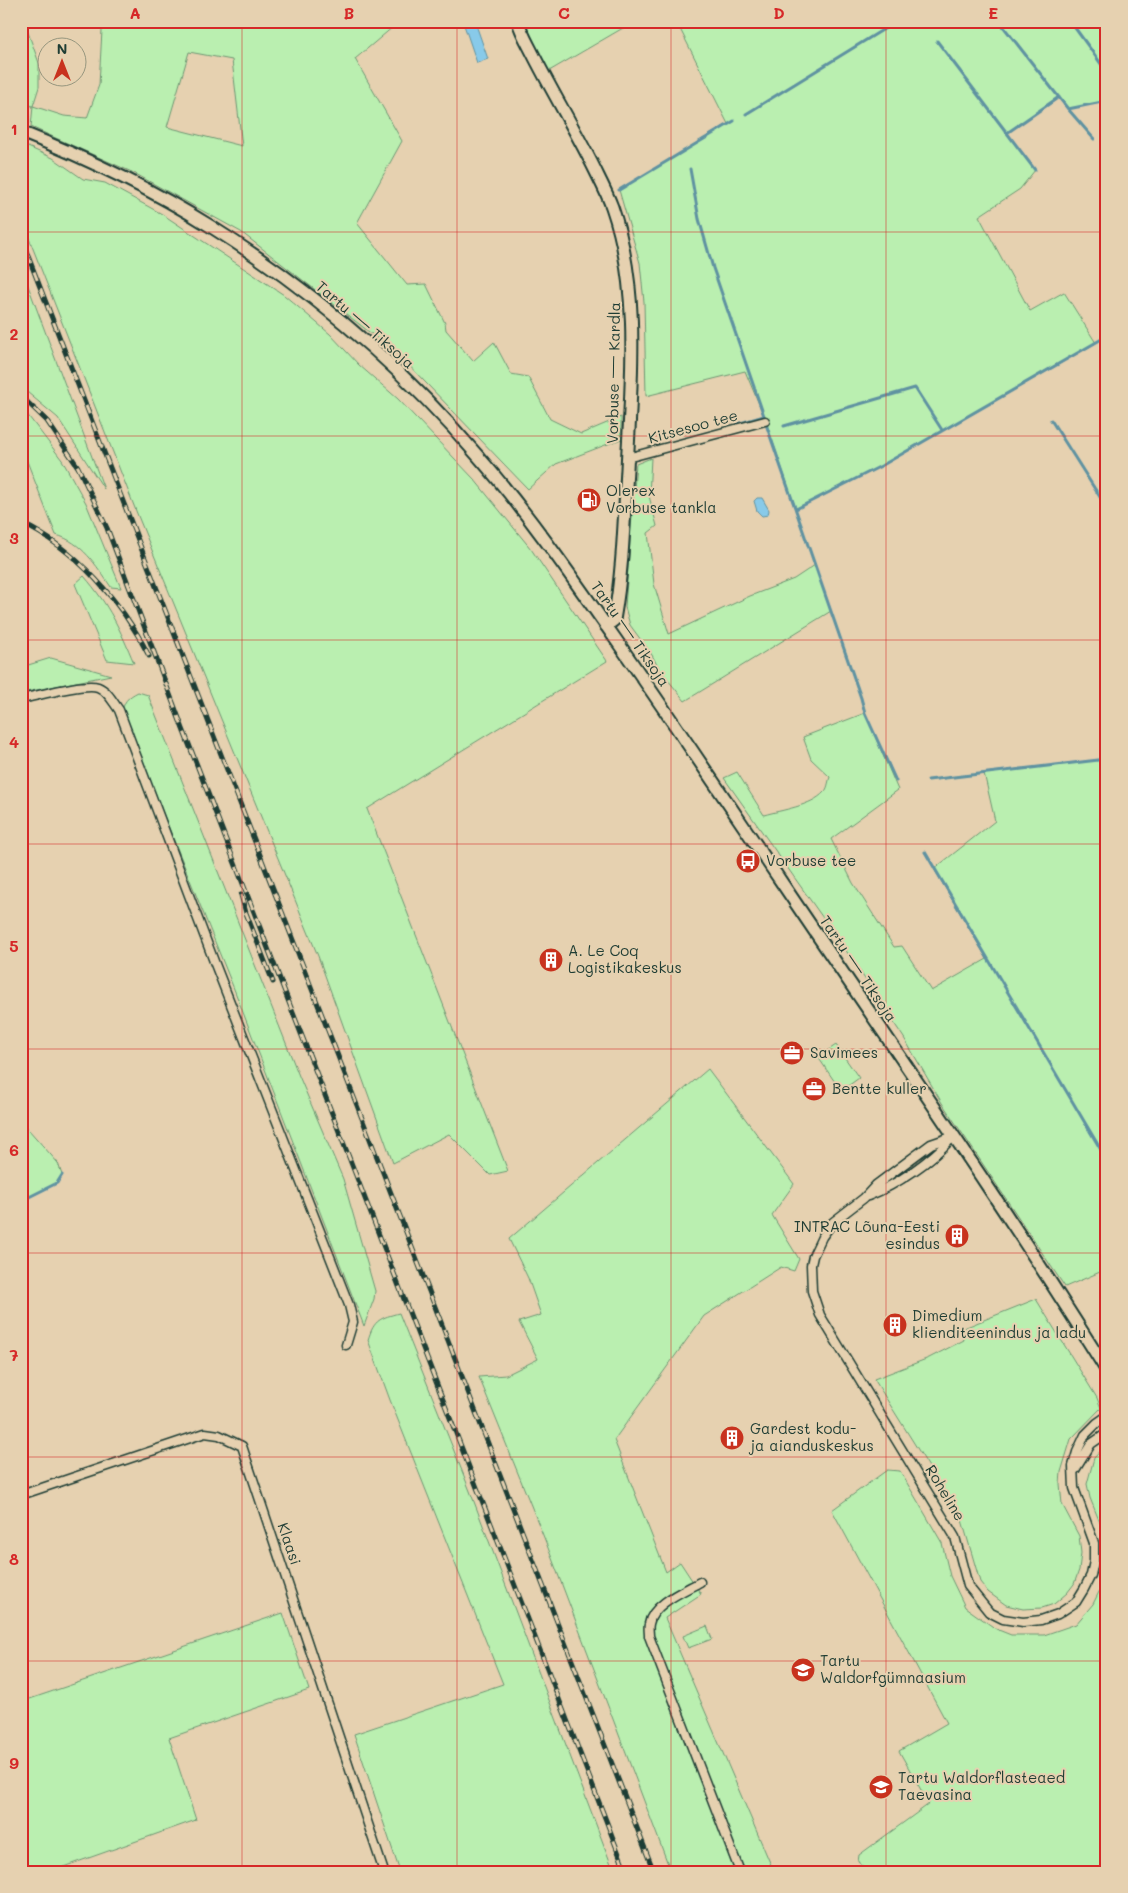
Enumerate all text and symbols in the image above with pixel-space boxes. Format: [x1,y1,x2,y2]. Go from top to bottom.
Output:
text: A [129,2,141,23]
text: B [344,2,354,23]
text: C [558,2,570,23]
text: D [773,2,785,23]
text: E [988,2,998,23]
north arrow [38,38,88,88]
text: N [57,39,67,58]
text: 1 [10,118,18,139]
street label: Tartu — Tiksoja [312,276,419,373]
street label: Vorbuse — Kardla [602,302,624,444]
text: 2 [10,323,19,344]
street label: Kitsesoo tee [646,404,740,448]
place label: Olerex Vorbuse tankla [606,480,717,517]
fuel station icon: Olerex Vorbuse tankla [576,487,602,513]
text: 3 [9,527,19,548]
street label: Tartu — Tiksoja [587,577,675,690]
text: 4 [9,731,19,752]
bus stop icon: Vorbuse tee [735,848,761,874]
place label: Vorbuse tee [766,850,856,870]
street label: Tartu — Tiksoja [816,911,902,1026]
text: 5 [9,935,19,956]
place label: A. Le Coq Logistikakeskus [568,940,682,977]
building icon: A. Le Coq Logistikakeskus [538,947,564,973]
office icon: Savimees [779,1040,805,1066]
place label: Savimees [810,1042,878,1062]
office icon: Bentte kuller [801,1076,827,1102]
place label: Bentte kuller [832,1078,927,1098]
text: 6 [9,1139,19,1160]
place label: INTRAC Lõuna-Eesti esindus [794,1216,940,1253]
building icon: INTRAC Lõuna-Eesti esindus [944,1223,970,1249]
place label: Dimedium klienditeenindus ja ladu [912,1305,1086,1342]
building icon: Dimedium klienditeenindus ja ladu [882,1312,908,1338]
text: 7 [10,1344,19,1365]
place label: Gardest kodu- ja aianduskeskus [748,1418,874,1455]
building icon: Gardest kodu- ja aianduskeskus [719,1425,745,1451]
street label: Roheline [921,1461,970,1524]
street label: Klaasi [273,1520,306,1567]
text: 8 [9,1548,19,1569]
place label: Tartu Waldorfgümnaasium [820,1650,966,1687]
school or university icon: Tartu Waldorfgümnaasium [790,1657,816,1683]
text: 9 [9,1752,19,1773]
place label: Tartu Waldorflasteaed Taevasina [898,1767,1065,1804]
school or university icon: Tartu Waldorflasteaed Taevasina [868,1774,894,1800]

